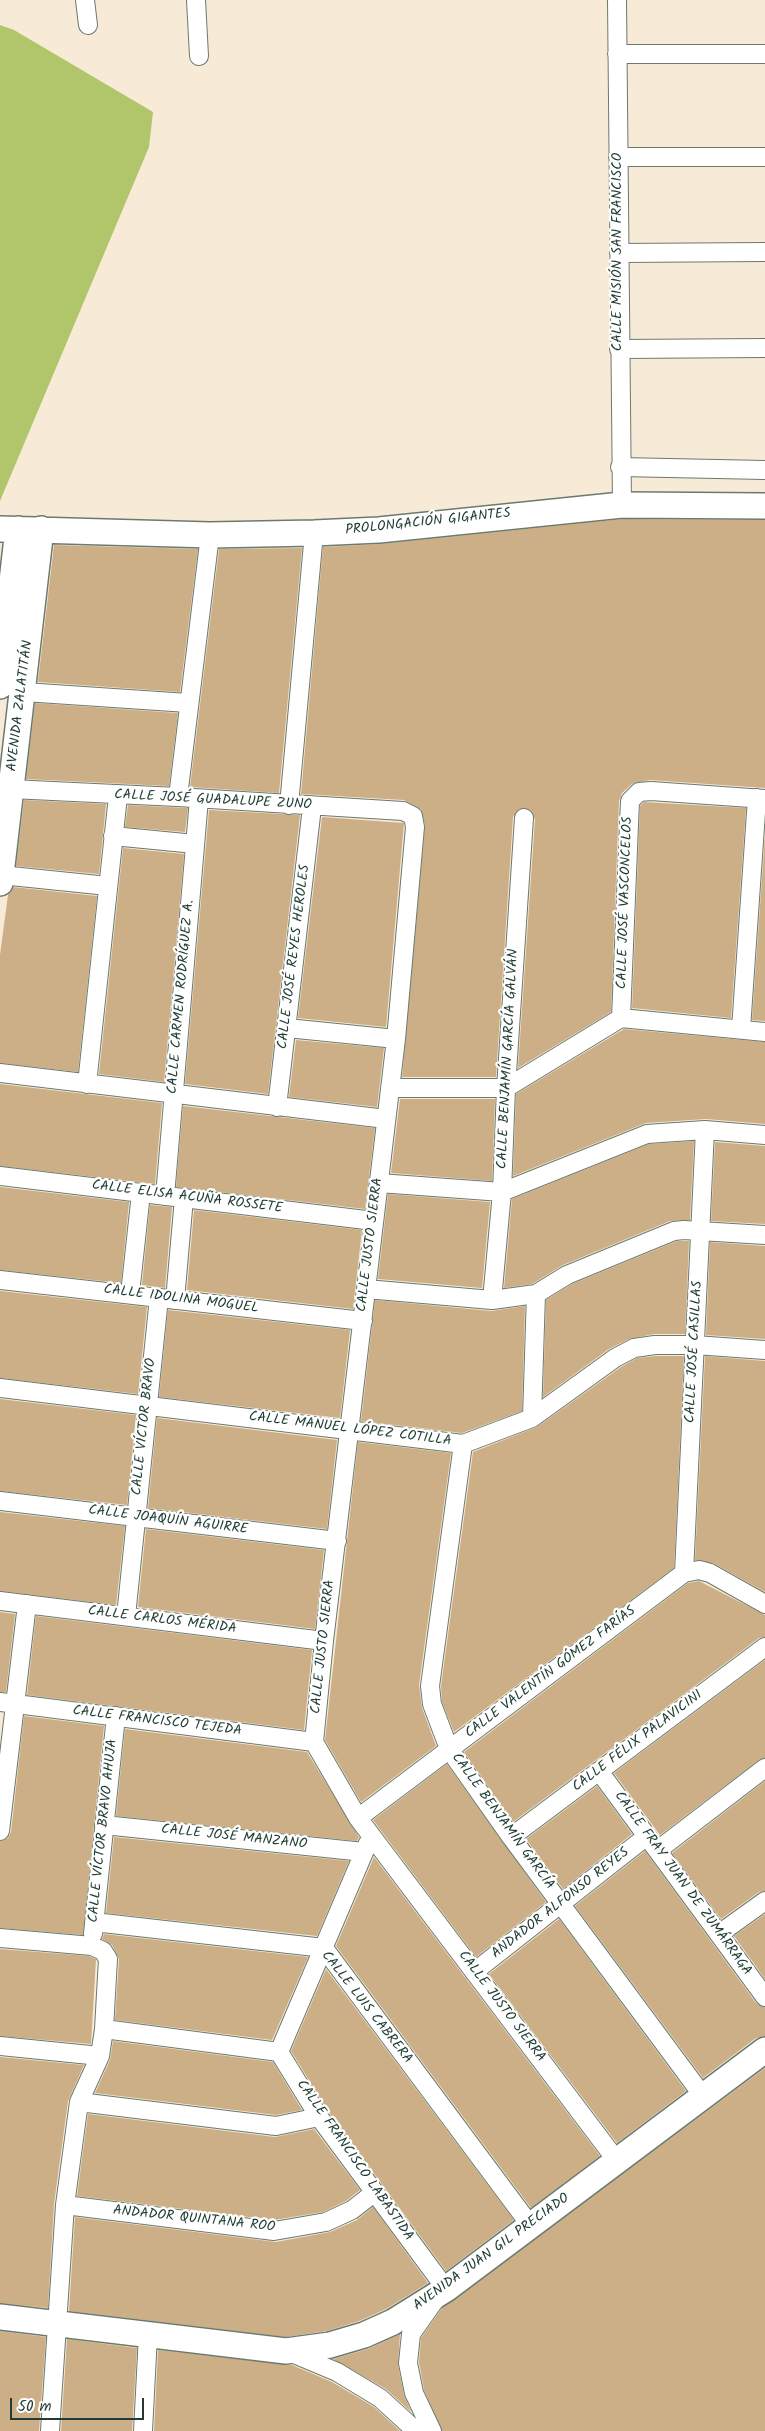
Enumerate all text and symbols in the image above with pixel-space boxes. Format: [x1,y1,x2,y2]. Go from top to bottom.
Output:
street label: CALLE MISIÓN SAN FRANCISCO [611,153,627,351]
street label: PROLONGACIÓN GIGANTES [345,506,511,540]
street label: AVENIDA ZALATITÁN [5,640,37,772]
street label: CALLE JOSÉ GUADALUPE ZUNO [114,787,312,815]
street label: CALLE JOSÉ VASCONCELOS [615,817,637,989]
street label: CALLE JOSÉ REYES HEROLES [275,864,315,1050]
street label: CALLE CARMEN RODRÍGUEZ A. [165,899,199,1095]
street label: CALLE BENJAMÍN GARCÍA GALVÁN [495,949,523,1169]
street label: CALLE JUSTO SIERRA [354,1177,388,1313]
street label: CALLE ELISA ACUÑA ROSSETE [91,1178,283,1218]
street label: CALLE JOSÉ CASILLAS [683,1281,707,1423]
street label: CALLE IDOLINA MOGUEL [103,1282,259,1318]
street label: CALLE VÍCTOR BRAVO [129,1358,161,1496]
street label: CALLE MANUEL LÓPEZ COTILLA [248,1409,452,1451]
street label: CALLE JOAQUÍN AGUIRRE [87,1503,249,1539]
street label: CALLE JUSTO SIERRA [309,1579,339,1715]
street label: CALLE VALENTÍN GÓMEZ FARÍAS [462,1603,640,1743]
street label: CALLE CARLOS MÉRIDA [87,1604,237,1638]
street label: CALLE FÉLIX PALAVICINI [570,1688,706,1796]
street label: CALLE FRANCISCO TEJEDA [72,1703,242,1741]
street label: CALLE VÍCTOR BRAVO AHUJA [86,1738,122,1924]
street label: CALLE BENJAMÍN GARCÍA [447,1750,557,1894]
street label: CALLE FRAY JUAN DE ZUMÁRRAGA [609,1789,755,1979]
street label: CALLE JOSÉ MANZANO [160,1822,308,1854]
street label: ANDADOR ALFONSO REYES [489,1845,633,1963]
street label: CALLE LUIS CABRERA [317,1948,415,2068]
street label: CALLE JUSTO SIERRA [454,1948,548,2066]
street label: CALLE FRANCISCO LABASTIDA [292,2077,416,2245]
street label: AVENIDA JUAN GIL PRECIADO [411,2191,573,2315]
street label: ANDADOR QUINTANA ROO [112,2203,276,2237]
scale bar [12,2388,146,2420]
text: 50 m [18,2395,52,2419]

